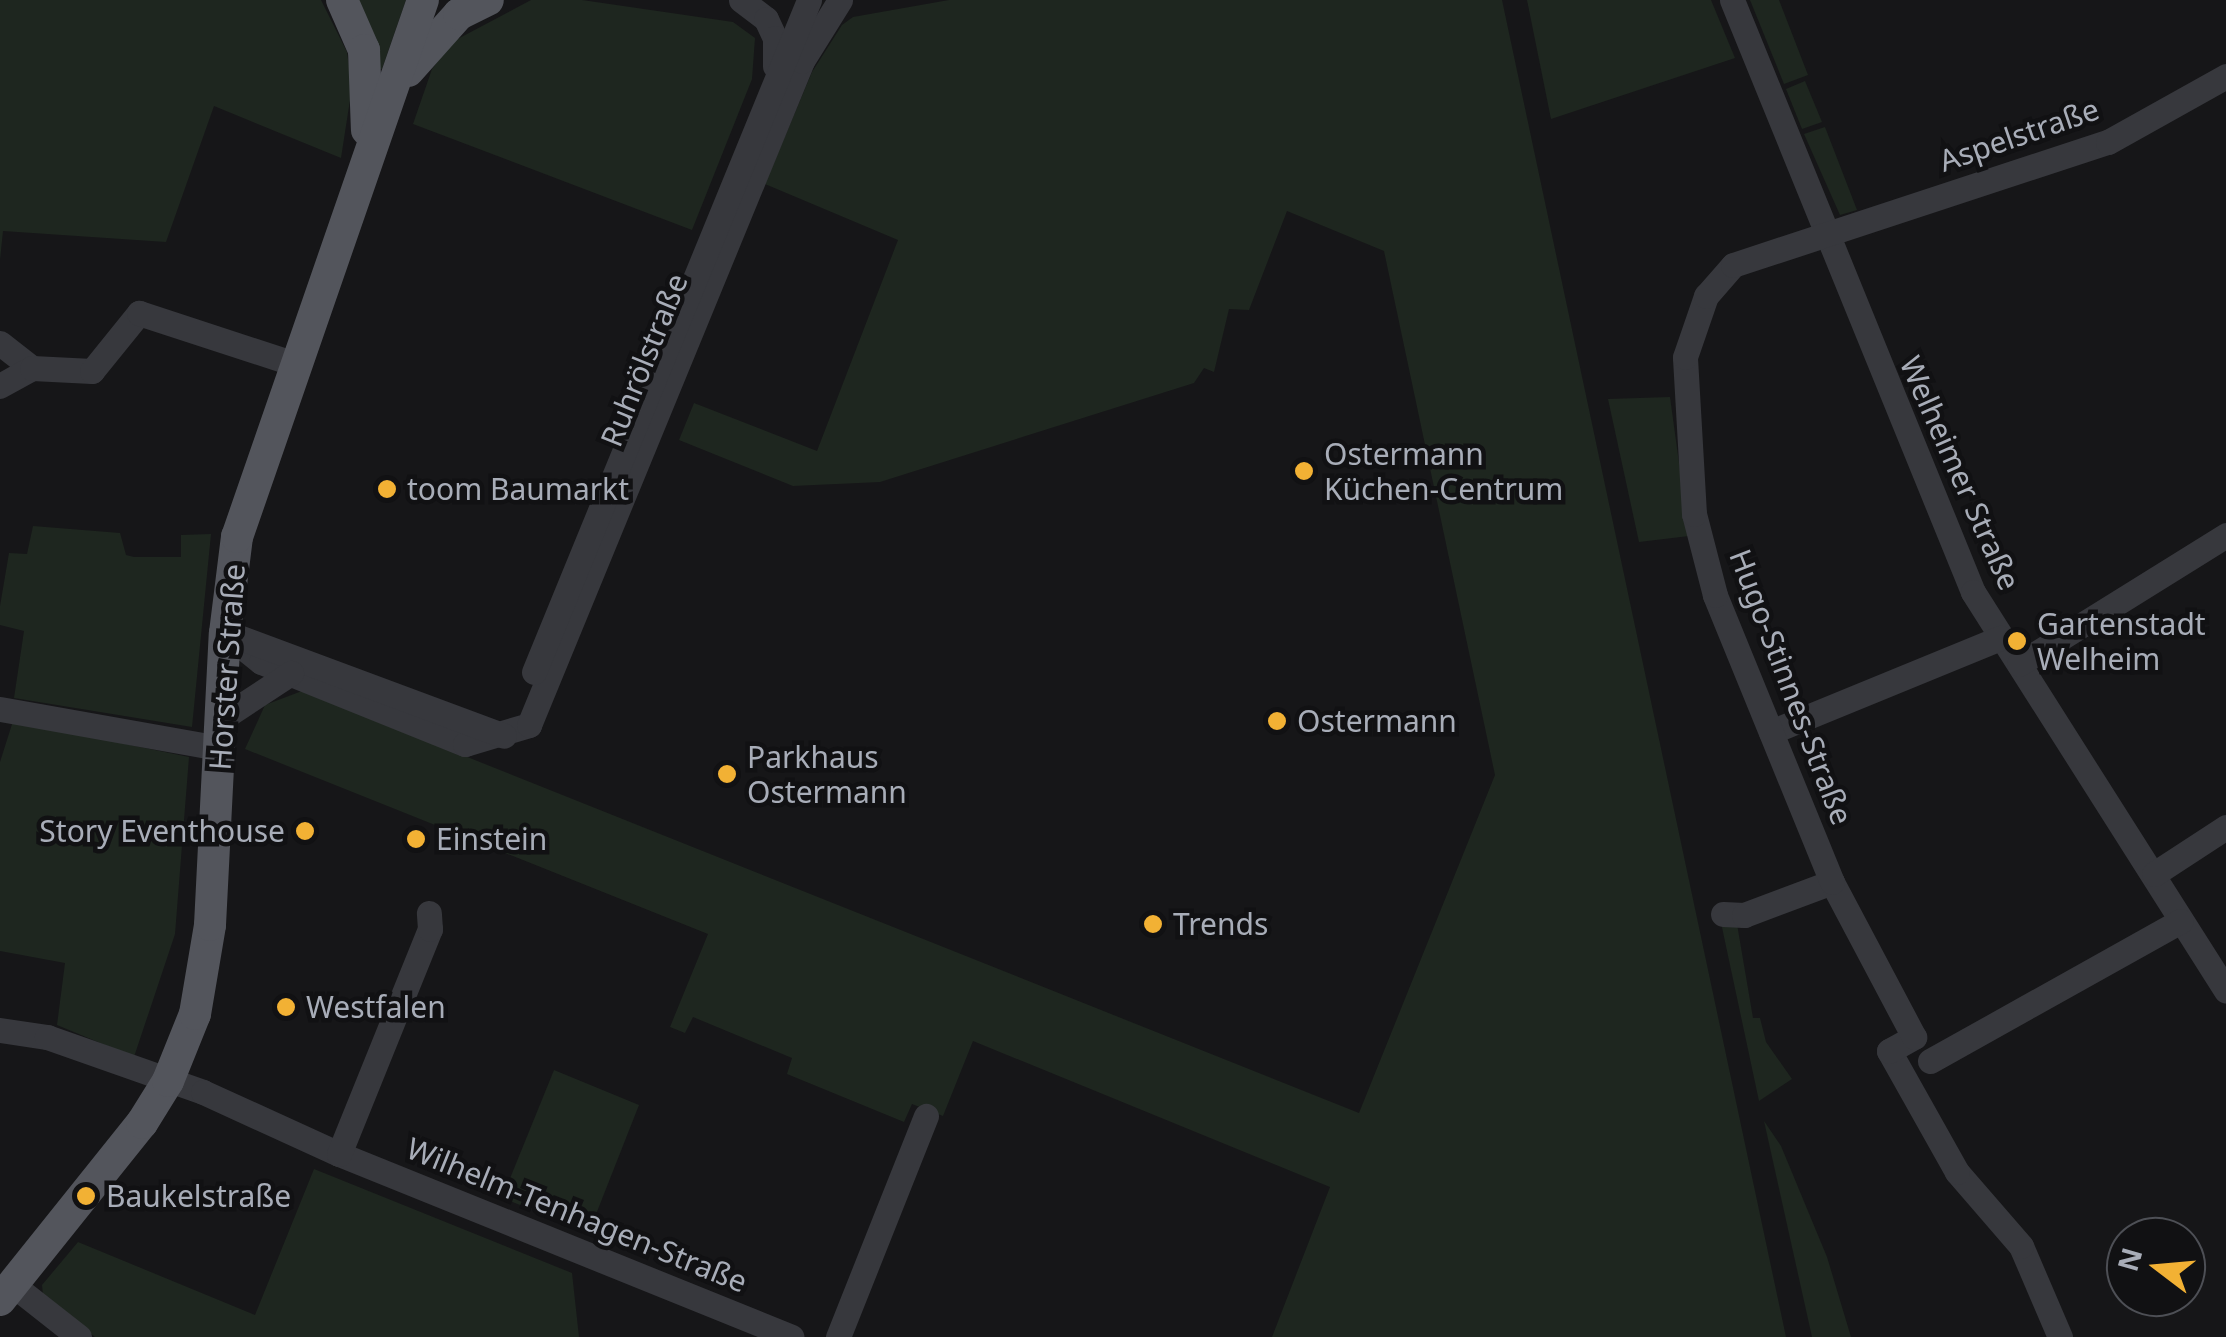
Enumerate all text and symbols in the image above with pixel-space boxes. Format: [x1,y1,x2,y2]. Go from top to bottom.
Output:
street label: Aspelstraße [1935,91,2103,179]
street label: Ruhrölstraße [593,268,695,452]
street label: Welheimer Straße [1892,351,2028,595]
place label: Ostermann Küchen-Centrum [1324,436,1563,506]
marker: Ostermann Küchen-Centrum [1293,460,1315,482]
place label: toom Baumarkt [407,471,629,507]
marker: toom Baumarkt [376,478,398,500]
street label: Hugo-Stinnes-Straße [1722,544,1860,830]
street label: Horster Straße [202,563,252,771]
place label: Gartenstadt Welheim [2037,606,2206,676]
marker: Gartenstadt Welheim [2006,630,2028,652]
place label: Ostermann [1297,703,1457,739]
marker: Ostermann [1266,710,1288,732]
place label: Parkhaus Ostermann [747,739,907,810]
marker: Parkhaus Ostermann [716,763,738,785]
place label: Story Eventhouse [39,813,285,849]
marker: Story Eventhouse [294,820,316,842]
place label: Einstein [436,821,547,857]
marker: Einstein [405,828,427,850]
place label: Trends [1173,906,1268,942]
marker: Trends [1142,913,1164,935]
place label: Westfalen [306,989,446,1025]
marker: Westfalen [275,996,297,1018]
street label: Wilhelm-Tenhagen-Straße [402,1130,752,1300]
place label: Baukelstraße [106,1178,291,1214]
marker: Baukelstraße [75,1185,97,1207]
north arrow [2106,1217,2206,1317]
text: N [2108,1243,2150,1275]

